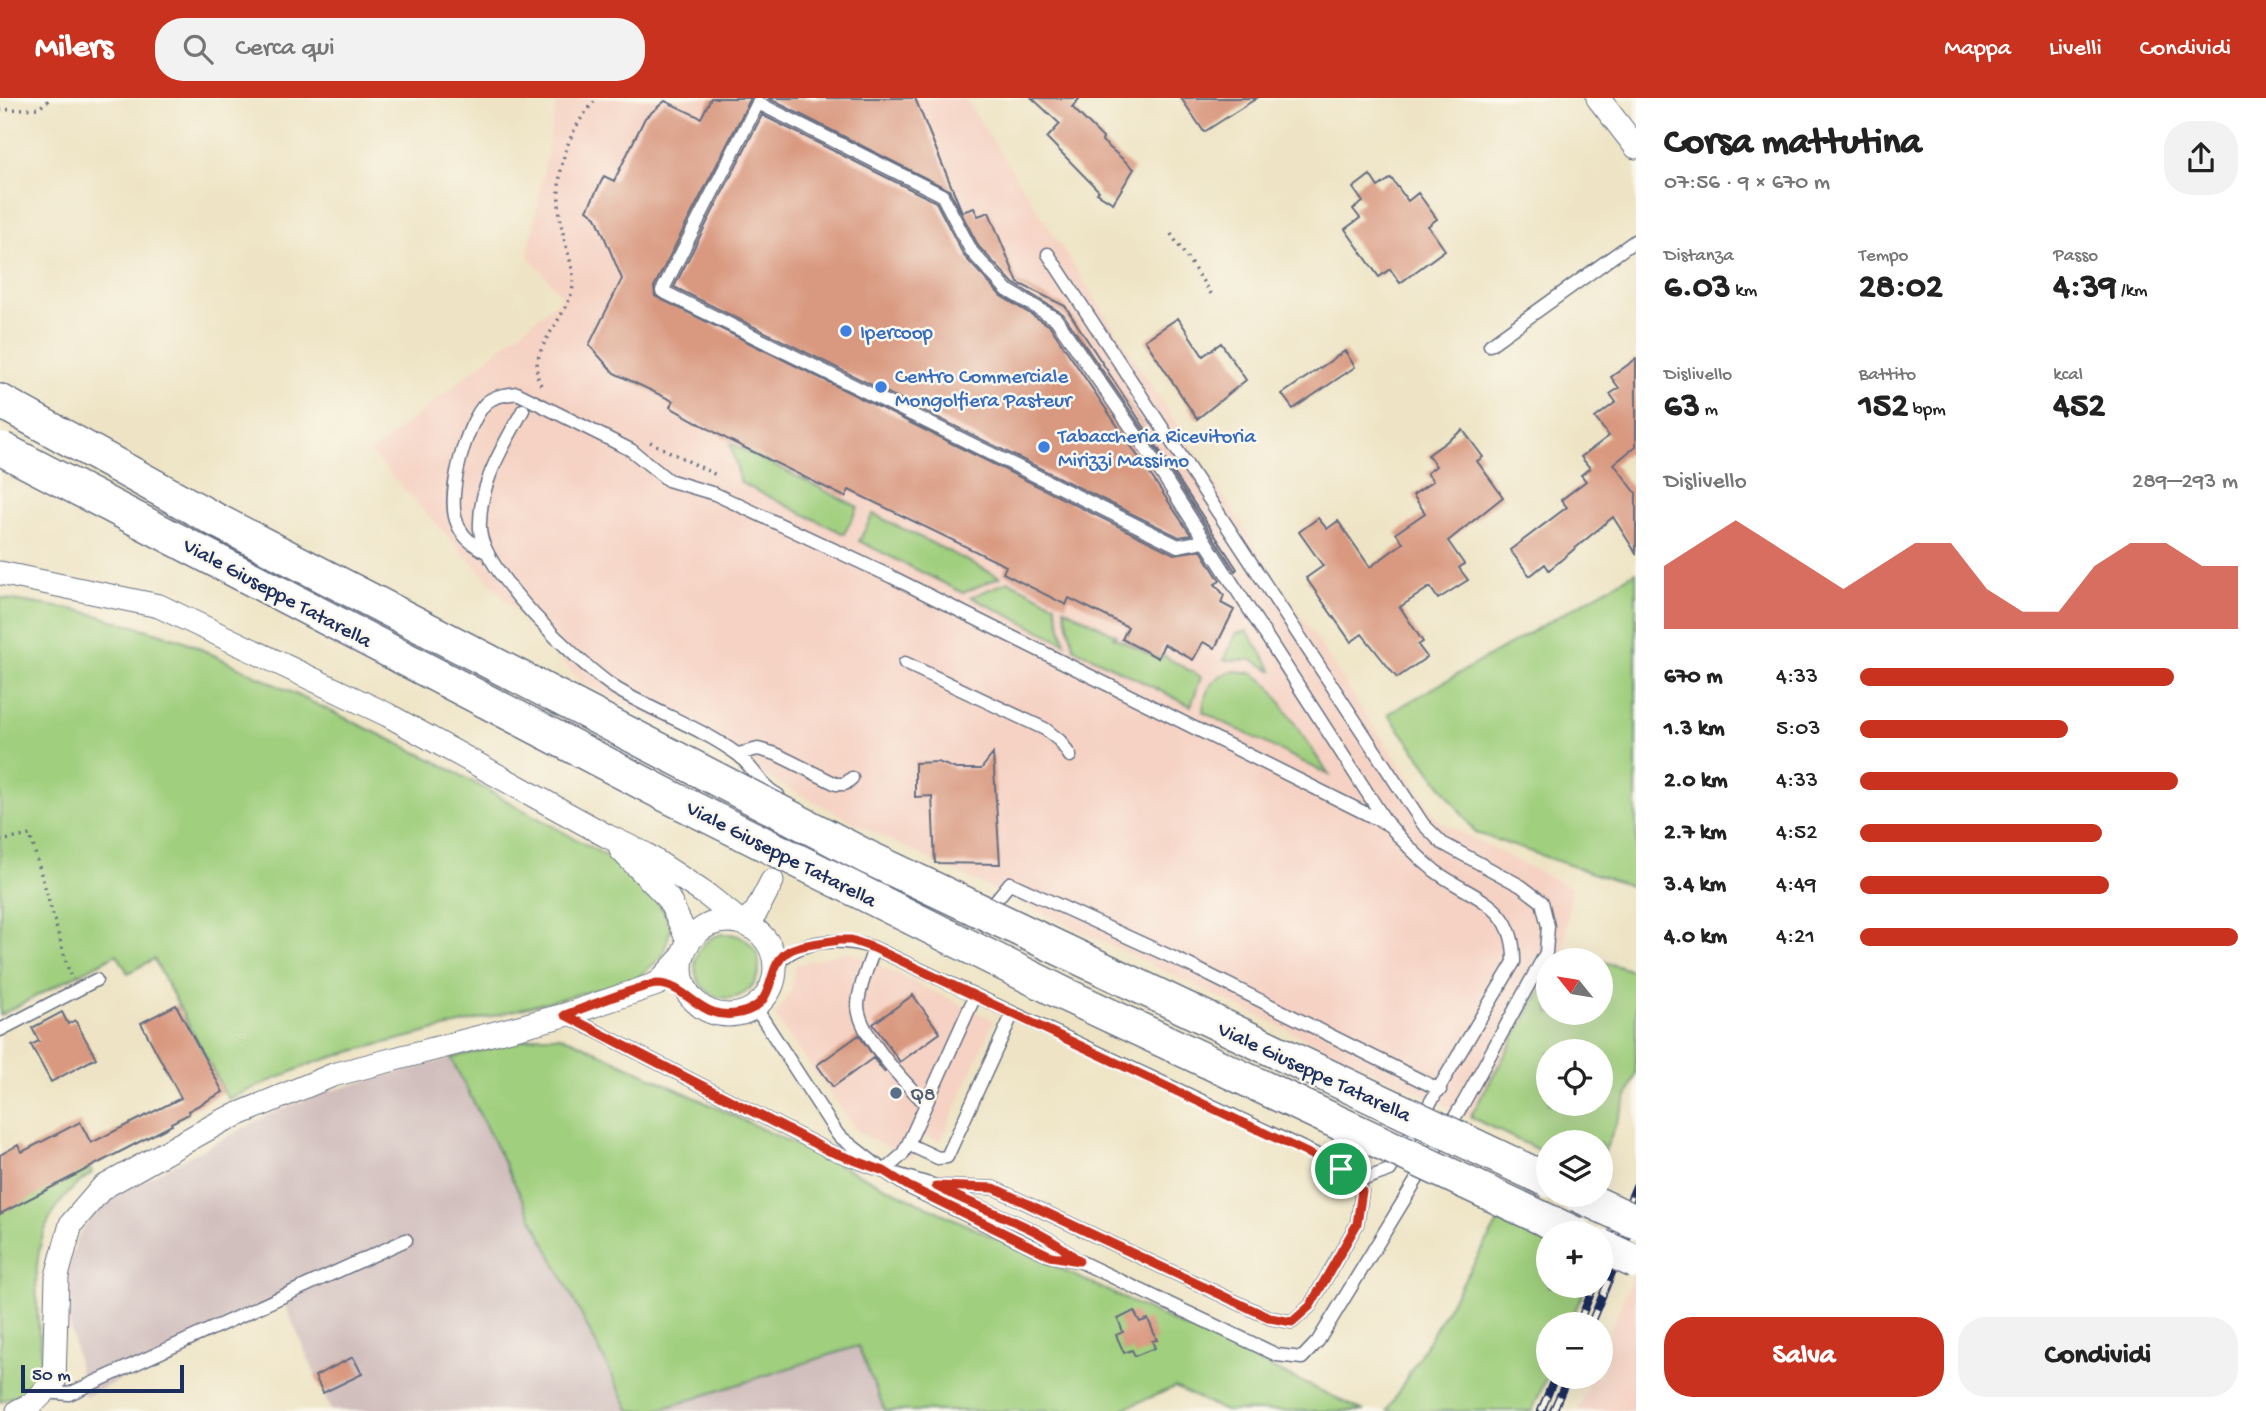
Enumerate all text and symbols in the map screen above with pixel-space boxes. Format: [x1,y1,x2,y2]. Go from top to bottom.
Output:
search box [155,18,645,81]
text: Milers [35,30,113,68]
icon: search [179,30,217,68]
text: Cerca qui [235,34,335,65]
text: Mappa [1944,35,2011,64]
text: Livelli [2049,35,2102,64]
text: Condividi [2140,35,2231,64]
button: share [2164,121,2238,195]
text: Corsa mattutina [1664,122,1922,166]
text: 07:56 · 9 × 670 m [1664,170,1830,197]
text: Distanza [1664,245,1734,268]
text: Tempo [1859,245,1908,268]
text: Passo [2053,245,2098,268]
text: 6.03 [1664,268,1731,309]
text: 28:02 [1859,268,1943,309]
text: 4:39 [2053,268,2117,309]
text: km [1731,280,1757,303]
text: /km [2117,280,2148,303]
place label: Ipercoop [860,322,934,347]
marker: Ipercoop [838,323,854,339]
text: Dislivello [1664,364,1732,387]
text: Battito [1859,364,1916,387]
text: kcal [2053,364,2083,387]
place label: Centro Commerciale Mongolfiera Pasteur [895,366,1073,415]
marker: Centro Commerciale Mongolfiera Pasteur [873,379,889,395]
text: 63 [1664,387,1700,428]
text: 152 [1859,387,1908,428]
text: 452 [2053,387,2105,428]
text: m [1700,399,1718,422]
text: bpm [1908,399,1946,422]
place label: Tabaccheria Ricevitoria Mirizzi Massimo [1057,426,1257,475]
marker: Tabaccheria Ricevitoria Mirizzi Massimo [1036,439,1052,455]
text: Dislivello [1664,469,1747,496]
text: 289–293 m [2132,469,2238,496]
street label: Viale Giuseppe Tatarella [177,534,376,656]
text: 670 m [1664,664,1722,691]
text: 4:33 [1776,664,1818,691]
text: 1.3 km [1664,716,1724,743]
text: 5:03 [1776,716,1820,743]
text: 2.0 km [1664,768,1728,795]
text: 4:33 [1776,768,1818,795]
street label: Viale Giuseppe Tatarella [680,797,881,916]
text: 2.7 km [1664,820,1727,847]
text: 4:52 [1776,820,1817,847]
text: 3.4 km [1664,872,1726,899]
text: 4:49 [1776,872,1817,899]
text: 4.0 km [1664,924,1727,951]
text: 4:21 [1776,924,1815,951]
north arrow [1536,948,1614,1026]
map controls [1536,948,1613,1389]
street label: Viale Giuseppe Tatarella [1212,1018,1415,1130]
button: locate [1536,1039,1613,1116]
place label: Q8 [910,1084,936,1109]
marker: Q8 [888,1085,904,1101]
button: layers [1536,1130,1613,1207]
pin [1311,1139,1371,1199]
icon: arrive [1322,1150,1360,1188]
button: + [1536,1221,1613,1298]
button: − [1536,1312,1613,1389]
button: Salva [1664,1317,1944,1397]
button: Condividi [1958,1317,2238,1397]
scale bar [21,1362,184,1394]
text: 50 m [32,1365,71,1388]

